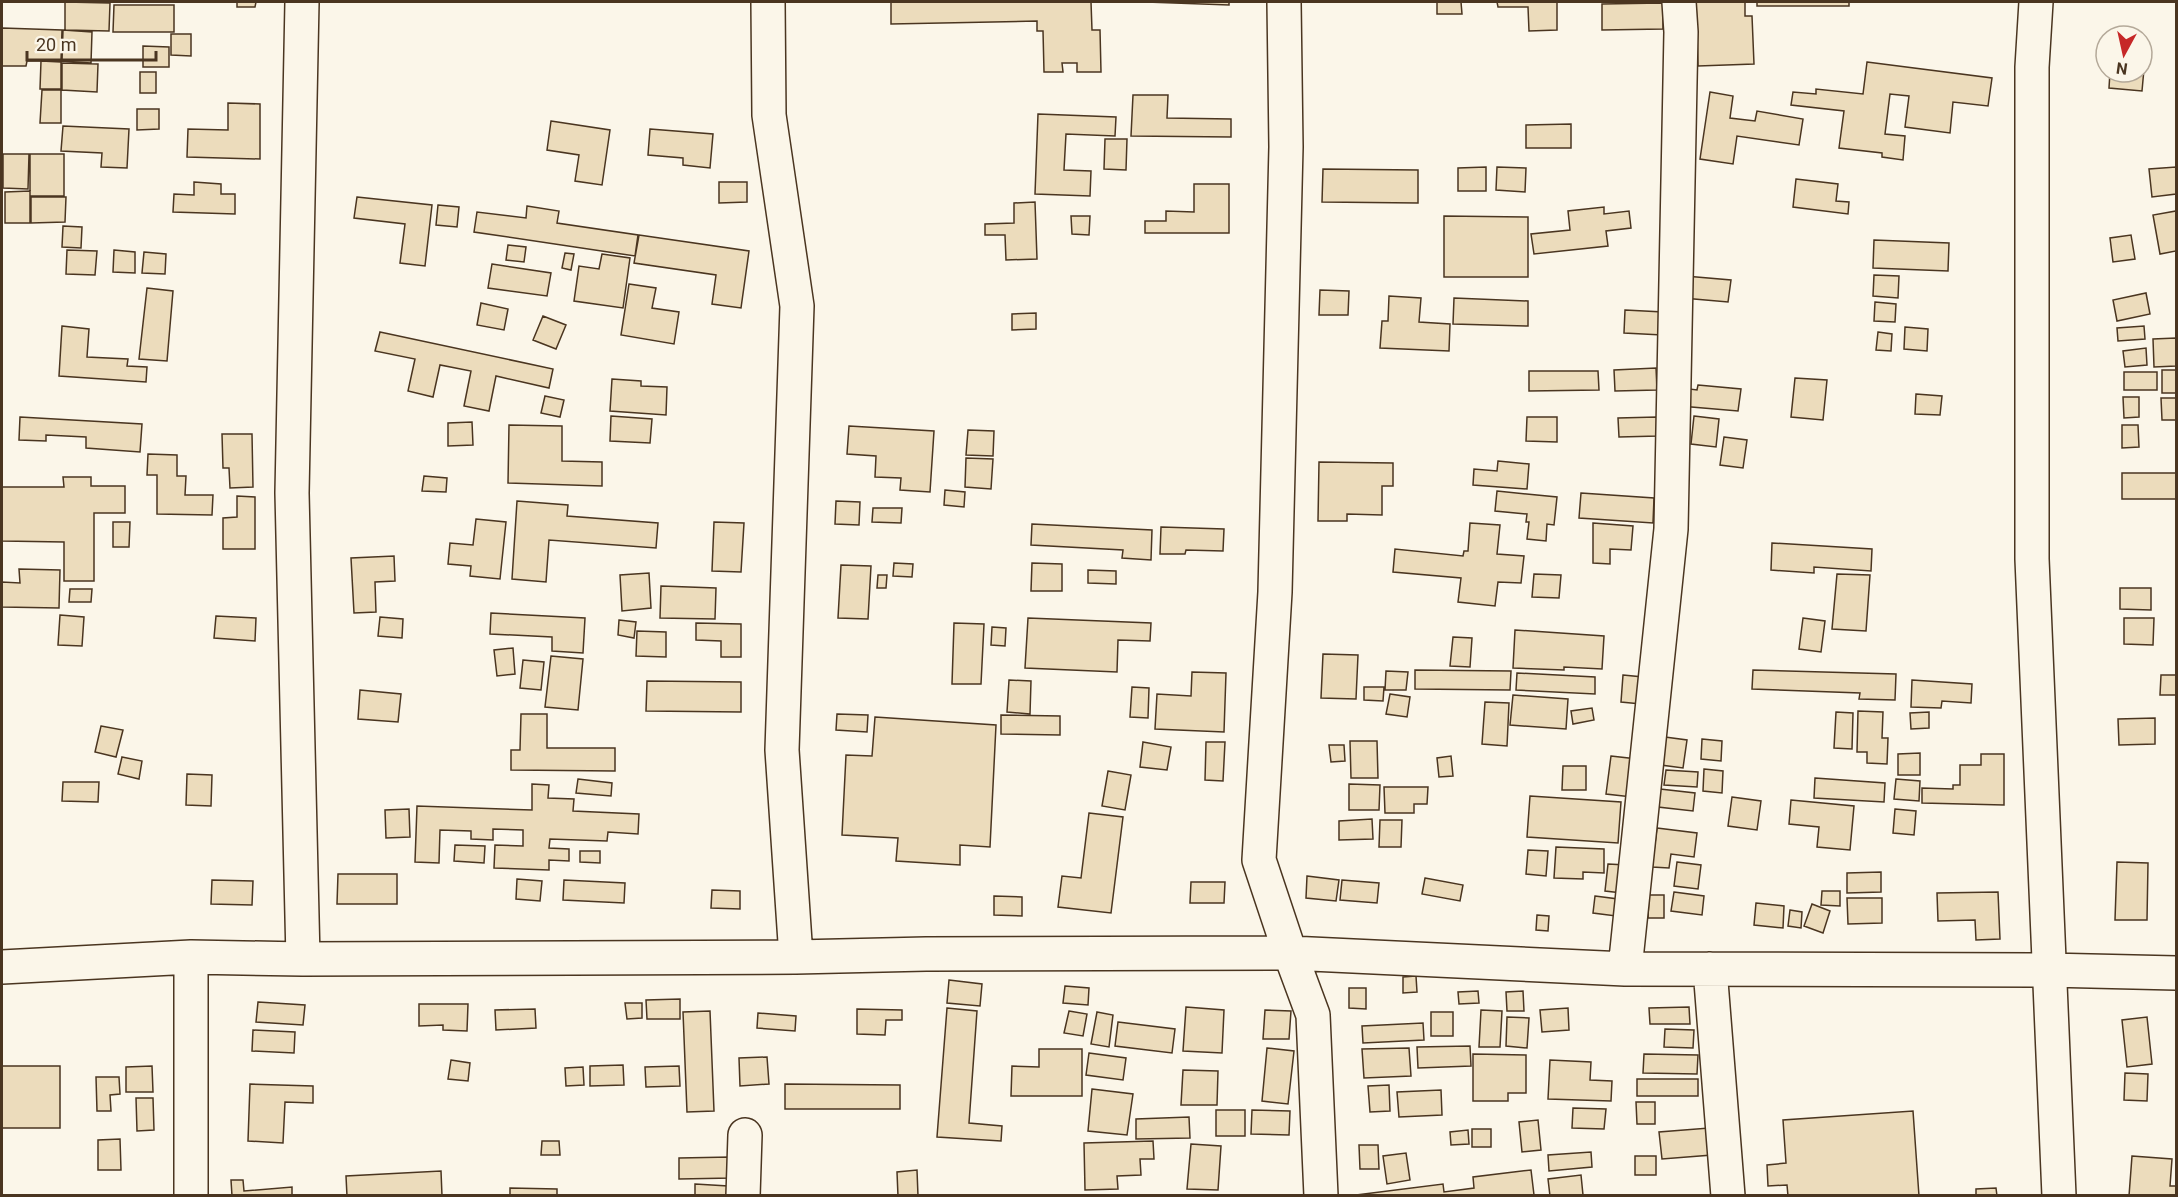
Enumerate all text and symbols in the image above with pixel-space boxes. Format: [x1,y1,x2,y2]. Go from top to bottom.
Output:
scale bar [27,24,156,62]
north arrow [2094,24,2154,84]
text: 20 m [36,34,76,55]
text: N [2115,58,2129,79]

